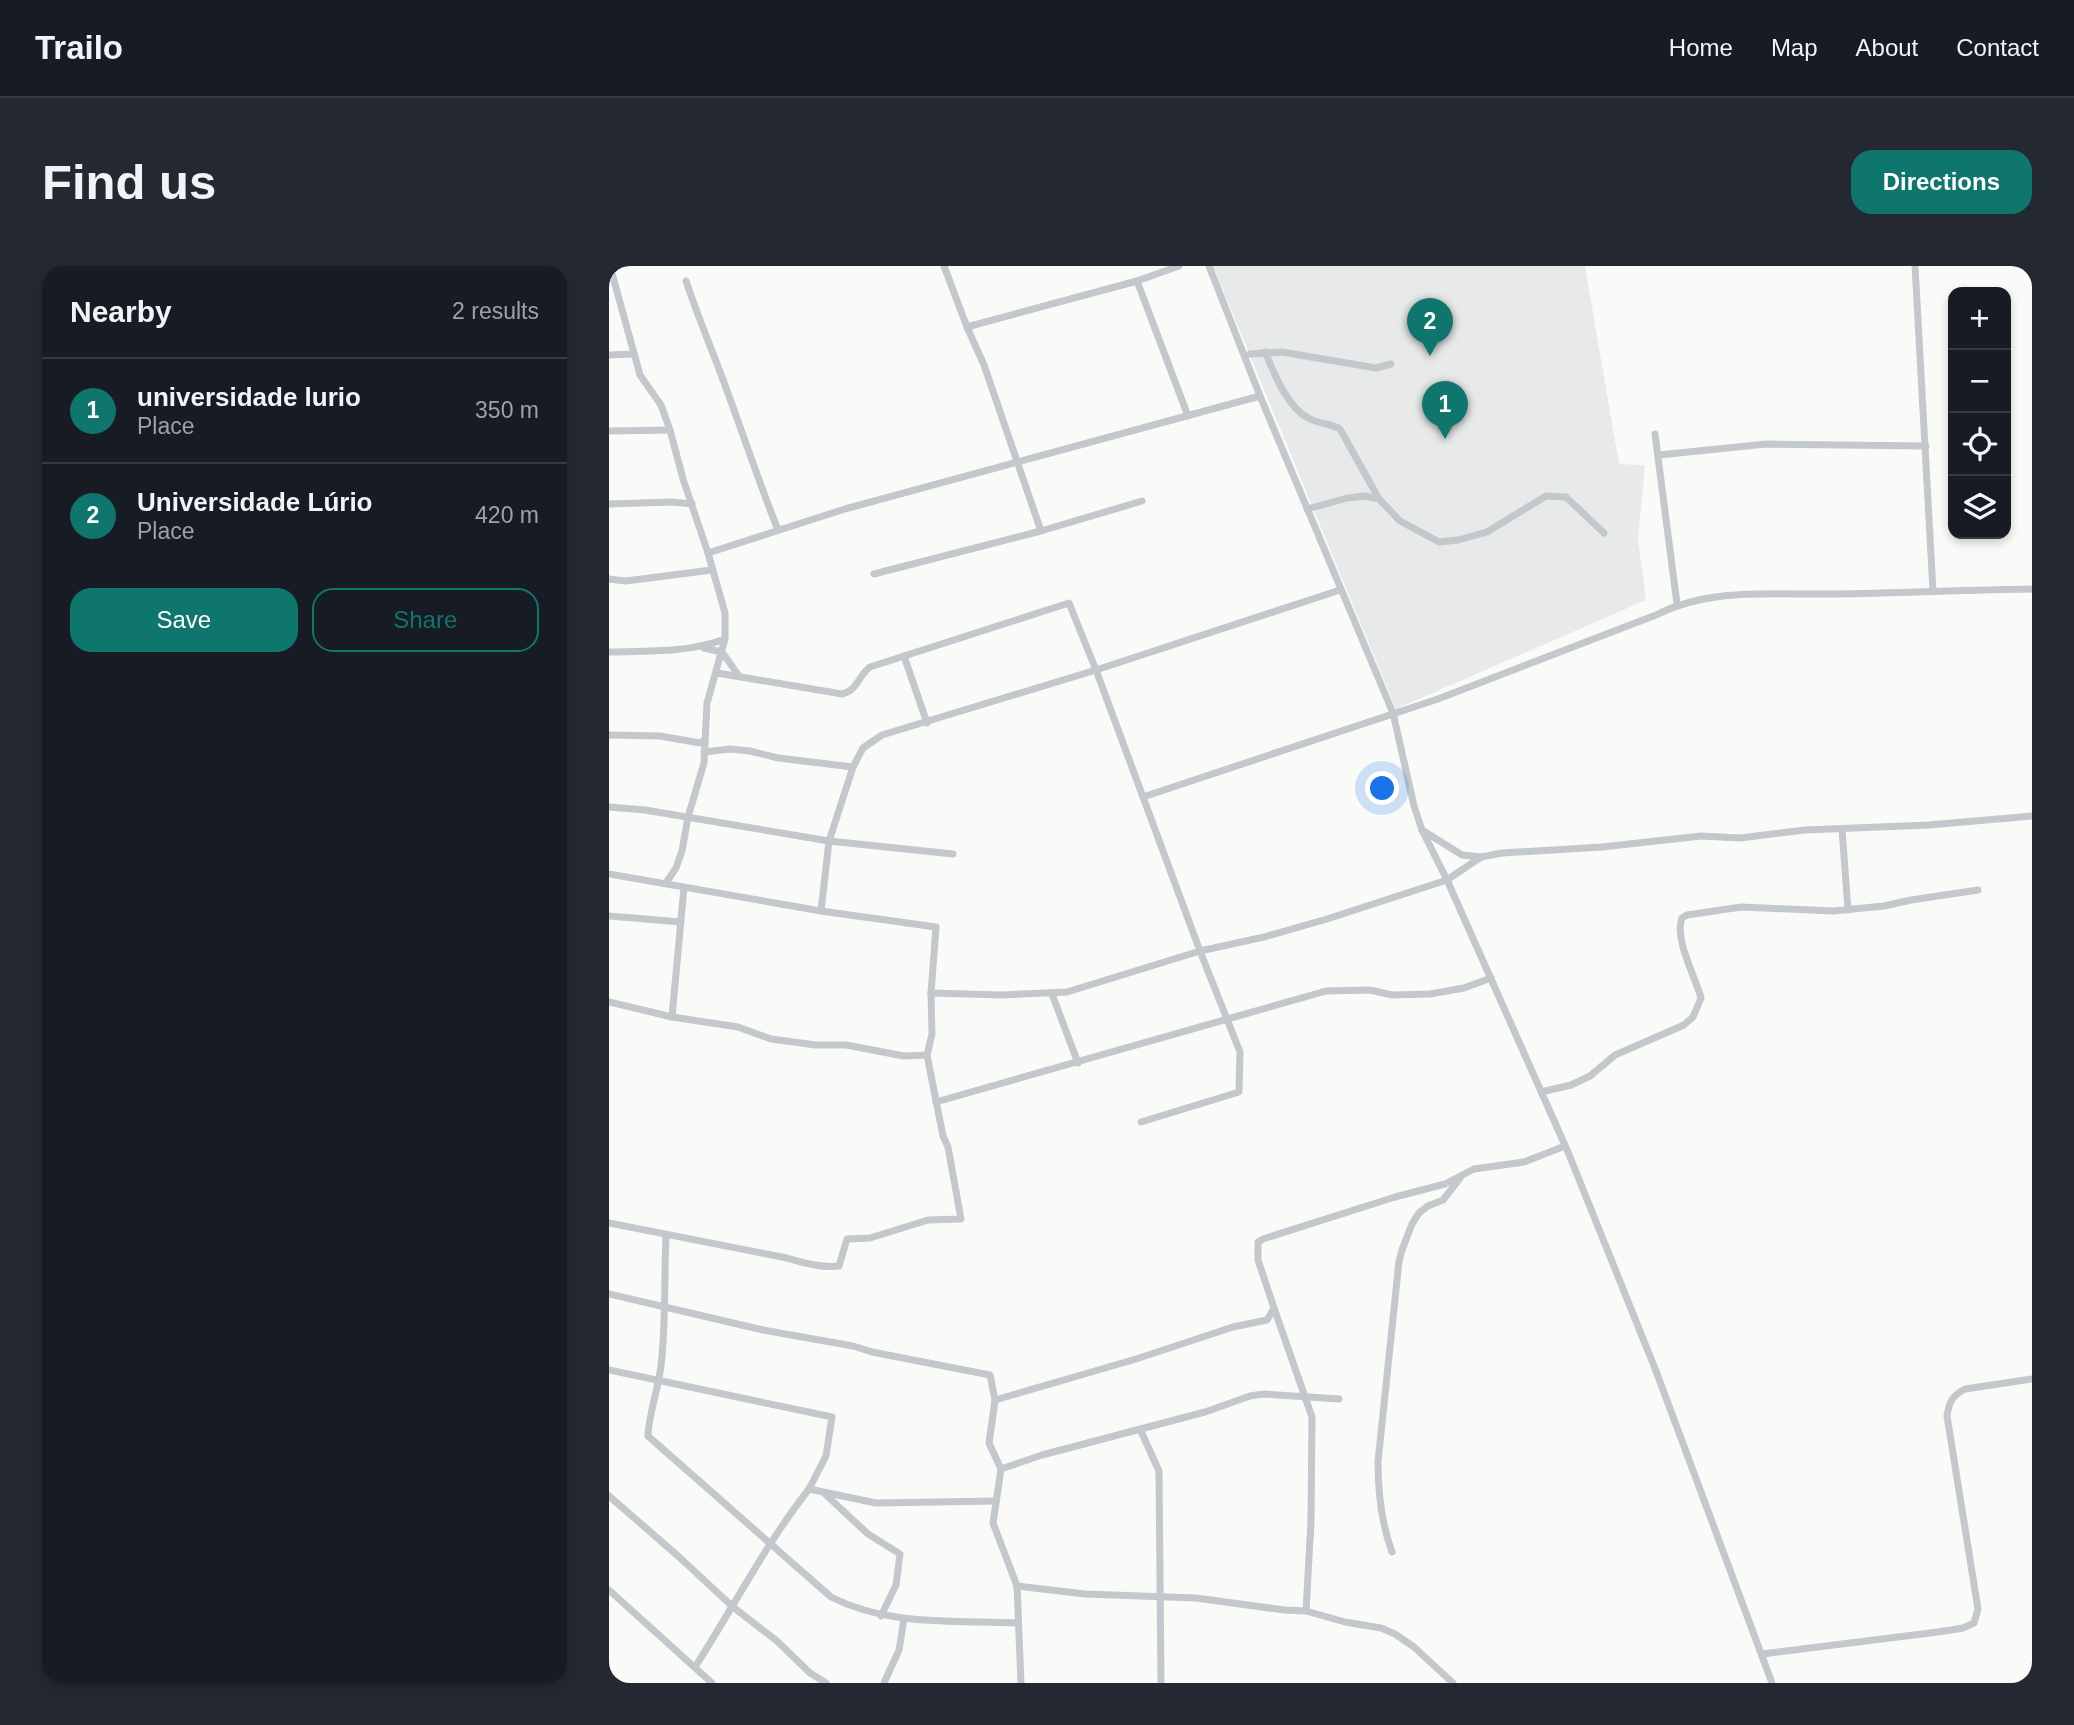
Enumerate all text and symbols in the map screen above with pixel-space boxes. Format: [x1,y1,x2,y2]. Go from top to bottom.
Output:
text: Trailo [35,29,123,66]
text: Home [1669,34,1733,61]
text: Map [1771,34,1818,61]
text: About [1856,34,1918,61]
text: Contact [1956,34,2039,61]
button: Directions [1851,150,2032,214]
text: Find us [42,155,216,209]
map controls [1948,287,2011,539]
button: + [1948,287,2011,350]
text: Nearby [70,295,172,328]
text: 2 results [452,298,539,324]
pin: 2 [1407,298,1453,356]
button: − [1948,350,2011,413]
pin: 1 [1422,381,1468,439]
text: universidade lurio [137,382,361,412]
text: 1 [87,397,99,423]
text: 350 m [475,397,539,423]
text: Place [137,413,195,439]
button: locate [1948,413,2011,476]
button: layers [1948,476,2011,539]
text: Universidade Lúrio [137,487,373,517]
text: 2 [87,502,99,528]
text: 420 m [475,502,539,528]
text: Place [137,518,195,544]
button: Save [70,588,298,652]
button: Share [312,588,539,652]
your location [1365,771,1399,805]

